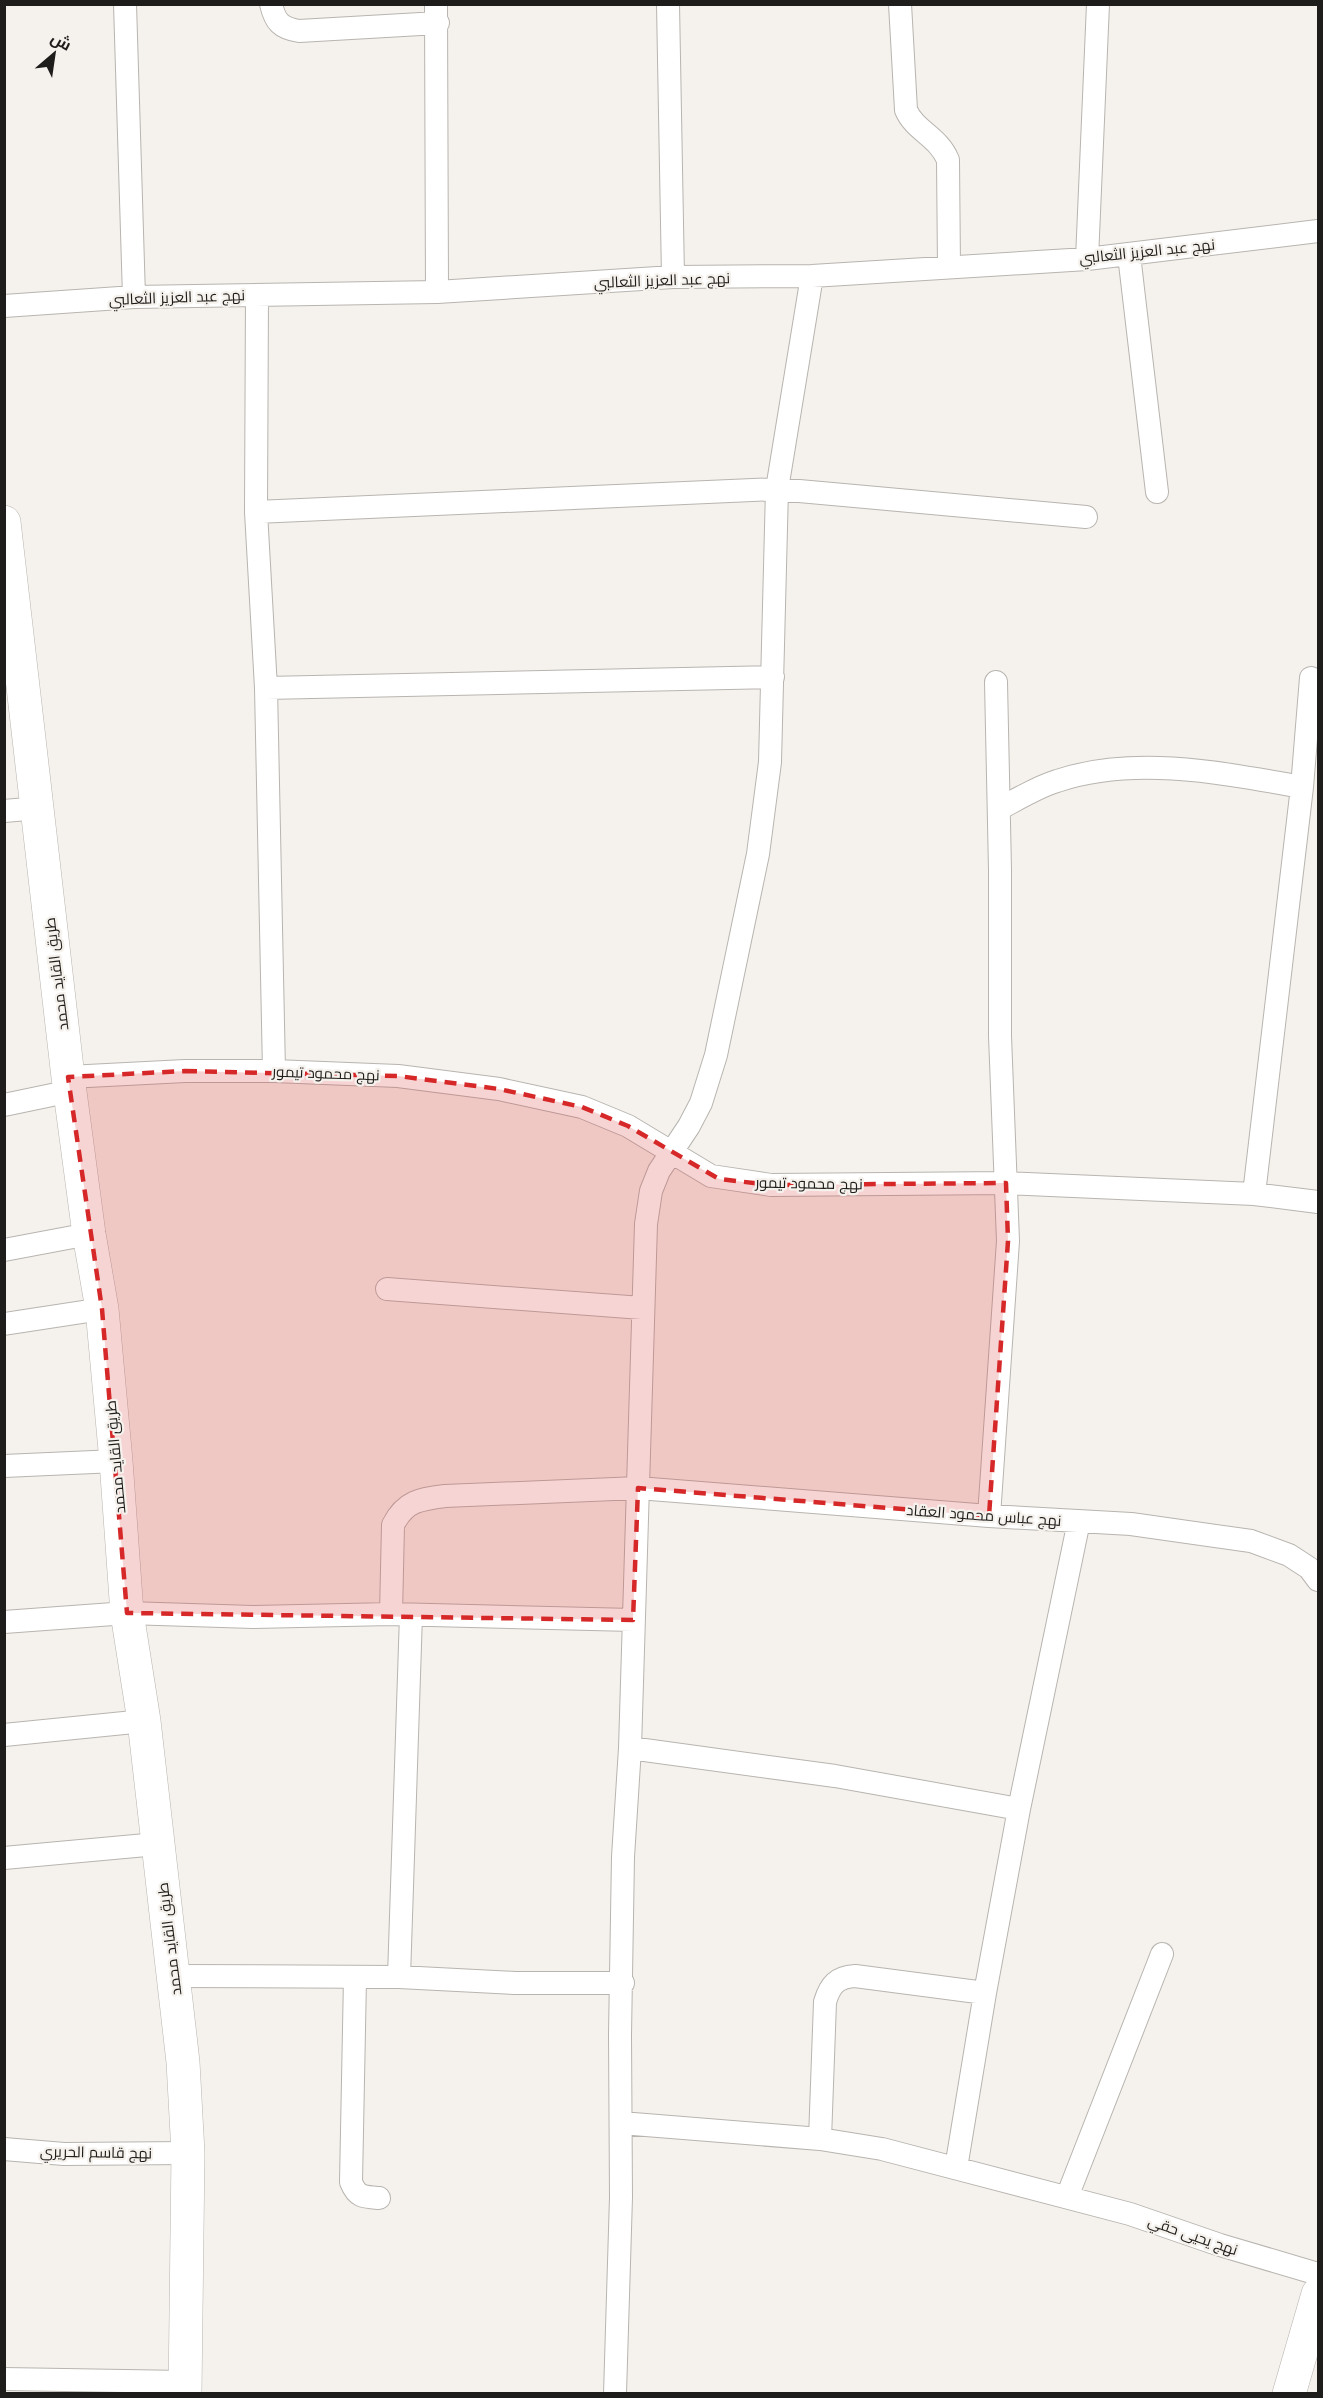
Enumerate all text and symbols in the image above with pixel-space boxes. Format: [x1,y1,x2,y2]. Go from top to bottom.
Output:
north arrow [24,24,84,84]
text: ش [47,29,74,55]
street label: نهج عبد العزيز الثعالبي [1078,235,1216,271]
street label: نهج عبد العزيز الثعالبي [594,269,731,295]
street label: نهج عبد العزيز الثعالبي [109,286,246,312]
street label: طريق القايد محمد [41,916,73,1031]
street label: نهج محمود تيمور [271,1063,380,1086]
street label: نهج محمود تيمور [754,1174,863,1195]
street label: طريق القايد محمد [102,1399,130,1514]
street label: نهج عباس محمود العقاد [906,1501,1062,1532]
street label: طريق القايد محمد [154,1881,186,1996]
street label: نهج قاسم الحريري [40,2143,152,2165]
street label: نهج يحيى حقي [1145,2212,1240,2262]

